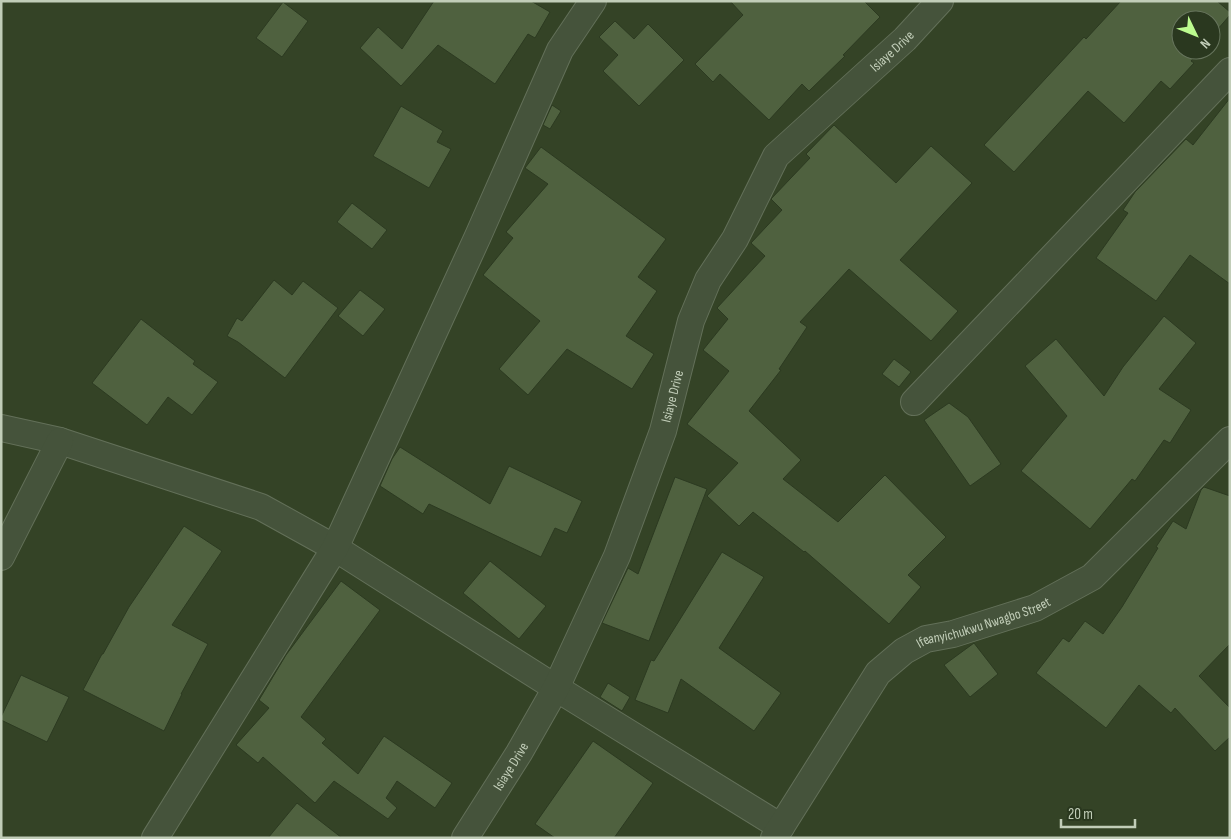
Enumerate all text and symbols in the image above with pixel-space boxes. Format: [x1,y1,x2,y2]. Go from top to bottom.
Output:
north arrow [1171,10,1221,60]
street label: Isiaye Drive [866,27,917,75]
text: N [1196,35,1214,52]
street label: Isiaye Drive [657,368,687,424]
street label: Ifeanyichukwu Nwagbo Street [913,593,1053,651]
street label: Isiaye Drive [489,739,532,793]
scale bar [1061,796,1135,828]
text: 20 m [1068,805,1093,824]

